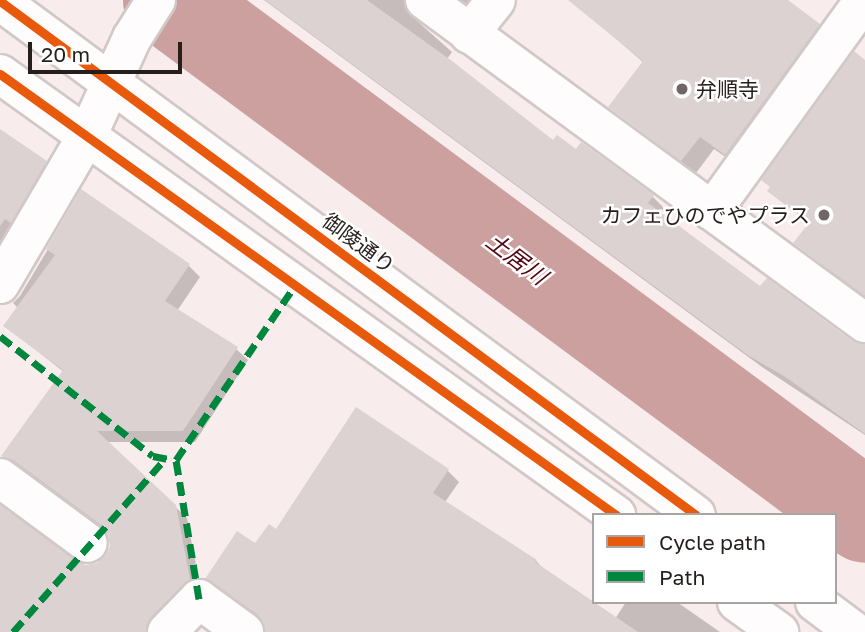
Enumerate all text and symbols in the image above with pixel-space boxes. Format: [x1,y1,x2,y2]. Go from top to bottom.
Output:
scale bar [32,28,186,72]
text: 20 m [41,41,90,67]
place label: 弁順寺 [696,76,759,102]
marker: 弁順寺 [674,81,690,97]
place label: カフェひのでやプラス [600,202,810,228]
marker: カフェひのでやプラス [816,207,832,223]
street label: 御陵通り [318,208,400,278]
water label: 土居川 [481,226,553,290]
legend [592,513,837,604]
text: Cycle path [659,529,766,555]
text: Path [659,564,706,590]

